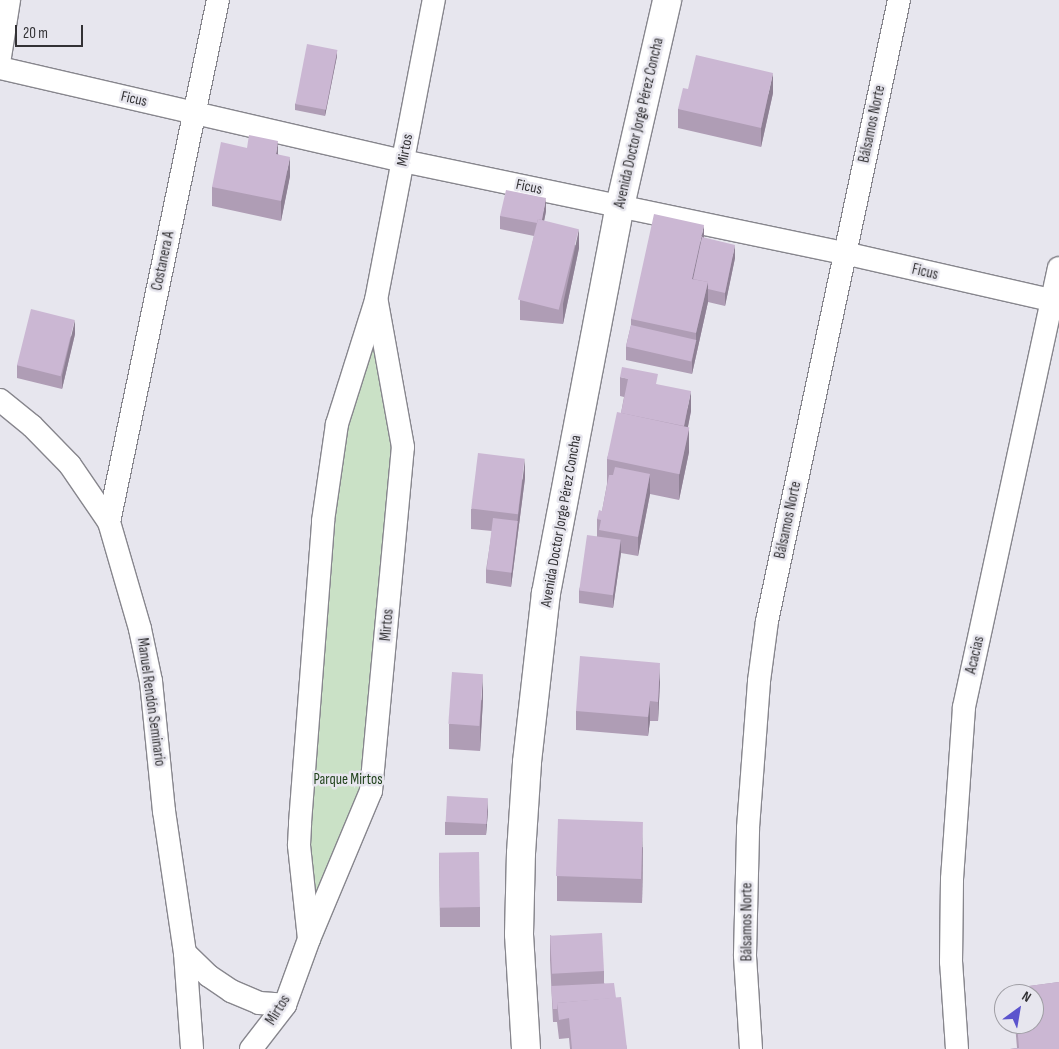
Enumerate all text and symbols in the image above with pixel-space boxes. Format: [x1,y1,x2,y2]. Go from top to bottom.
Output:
scale bar [18,15,85,47]
text: 20 m [23,24,48,43]
street label: Avenida Doctor Jorge Pérez Concha [611,36,667,210]
street label: Bálsamos Norte [855,84,889,164]
street label: Ficus [119,87,149,111]
street label: Mirtos [393,132,417,168]
street label: Ficus [514,175,544,199]
street label: Costanera A [148,230,178,292]
street label: Ficus [910,260,940,284]
street label: Avenida Doctor Jorge Pérez Concha [537,434,585,608]
street label: Bálsamos Norte [771,480,805,560]
street label: Mirtos [377,608,397,642]
street label: Acacias [962,634,988,676]
street label: Manuel Rendón Seminario [133,637,169,767]
park label: Parque Mirtos [313,771,383,789]
street label: Bálsamos Norte [738,883,756,961]
north arrow [994,984,1044,1034]
text: N [1019,988,1034,1006]
street label: Mirtos [262,992,294,1028]

